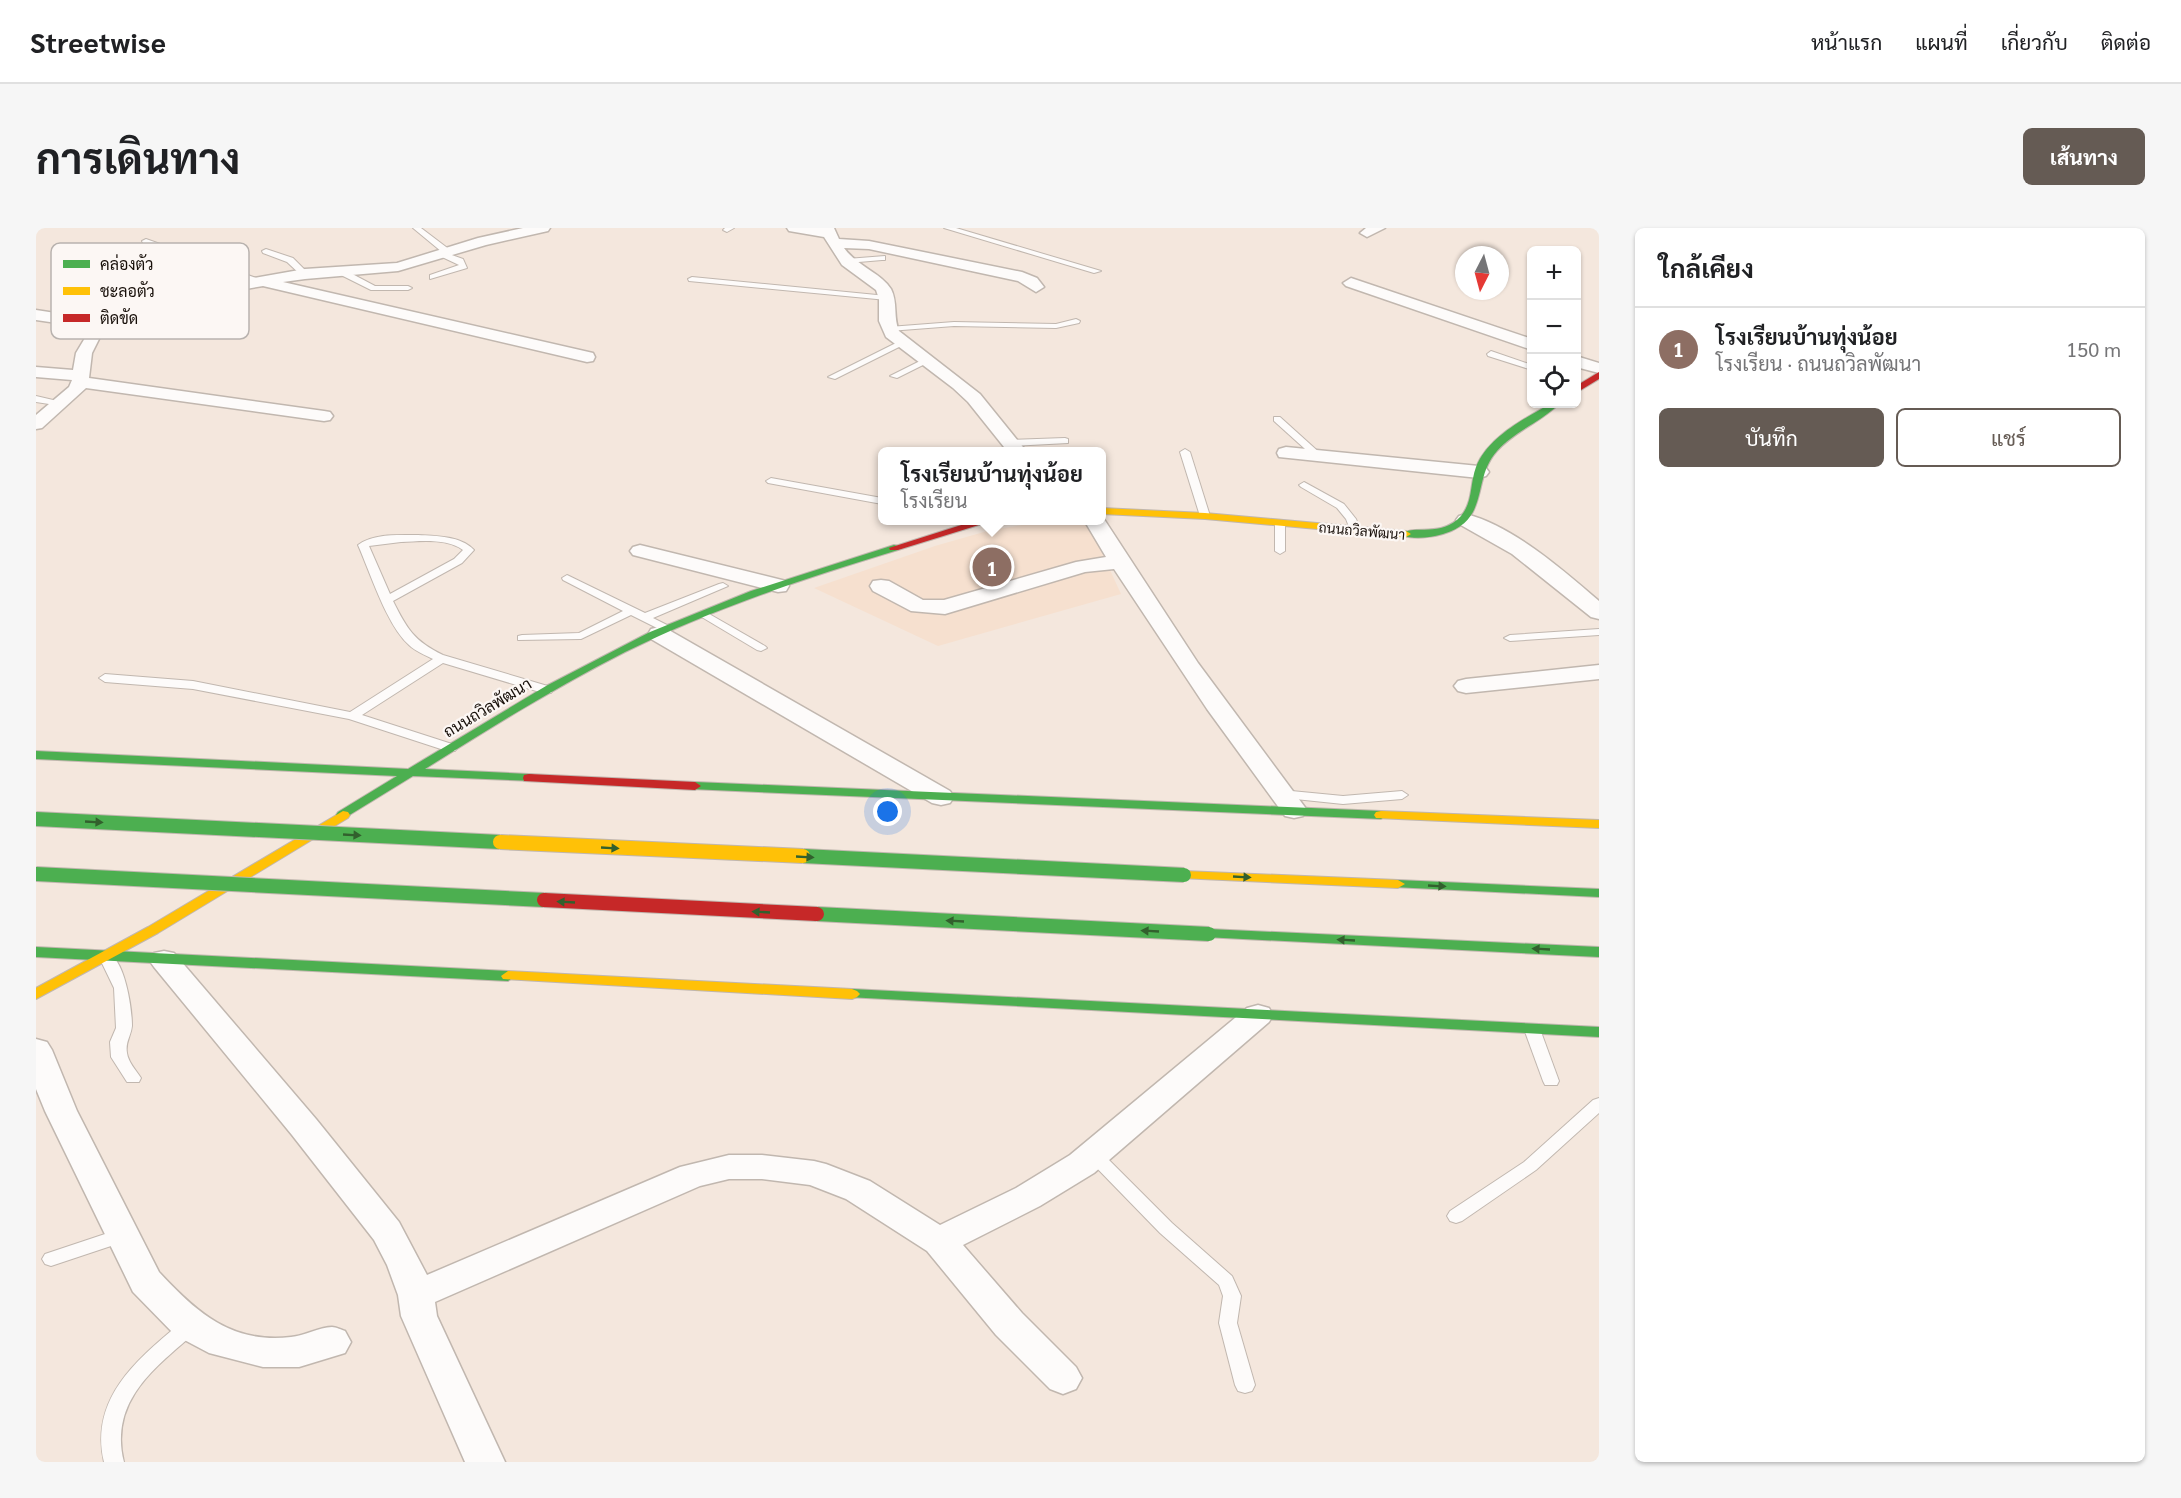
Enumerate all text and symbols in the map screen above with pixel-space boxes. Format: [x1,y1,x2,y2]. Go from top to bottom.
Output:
text: Streetwise [30,23,166,59]
text: หน้าแรก [1811,28,1882,55]
text: แผนที่ [1915,28,1968,55]
text: เกี่ยวกับ [2001,28,2068,55]
text: ติดต่อ [2101,28,2151,55]
button: เส้นทาง [2023,128,2145,185]
text: การเดินทาง [36,129,240,184]
legend [51,243,249,339]
north arrow [1455,246,1509,300]
map controls [1527,246,1581,408]
button: + [1527,246,1581,300]
text: ใกล้เคียง [1659,250,1754,284]
text: คล่องตัว [100,253,154,274]
text: ชะลอตัว [100,280,155,301]
button: − [1527,300,1581,354]
text: ติดขัด [100,307,138,328]
text: โรงเรียนบ้านทุ่งน้อย [1716,322,1898,350]
text: 1 [1673,336,1684,362]
text: 150 m [2066,336,2121,362]
text: โรงเรียน · ถนนถวิลพัฒนา [1716,350,1921,376]
button: locate [1527,354,1581,408]
button: บันทึก [1659,408,1884,467]
button: แชร์ [1896,408,2121,467]
popup [878,447,1106,525]
text: โรงเรียนบ้านทุ่งน้อย [901,459,1083,487]
text: โรงเรียน [901,487,968,513]
street label: ถนนถวิลพัฒนา [1318,517,1406,543]
pin: 1 [972,544,1012,590]
street label: ถนนถวิลพัฒนา [439,672,535,742]
your location [873,797,902,826]
one-way arrow [85,818,104,827]
one-way arrow [343,831,362,840]
one-way arrow [600,843,619,852]
one-way arrow [795,852,814,861]
one-way arrow [1233,873,1252,882]
one-way arrow [1428,881,1447,891]
one-way arrow [556,898,575,907]
one-way arrow [751,907,770,916]
one-way arrow [946,917,965,926]
one-way arrow [1141,926,1160,935]
one-way arrow [1336,936,1355,945]
one-way arrow [1531,945,1550,954]

